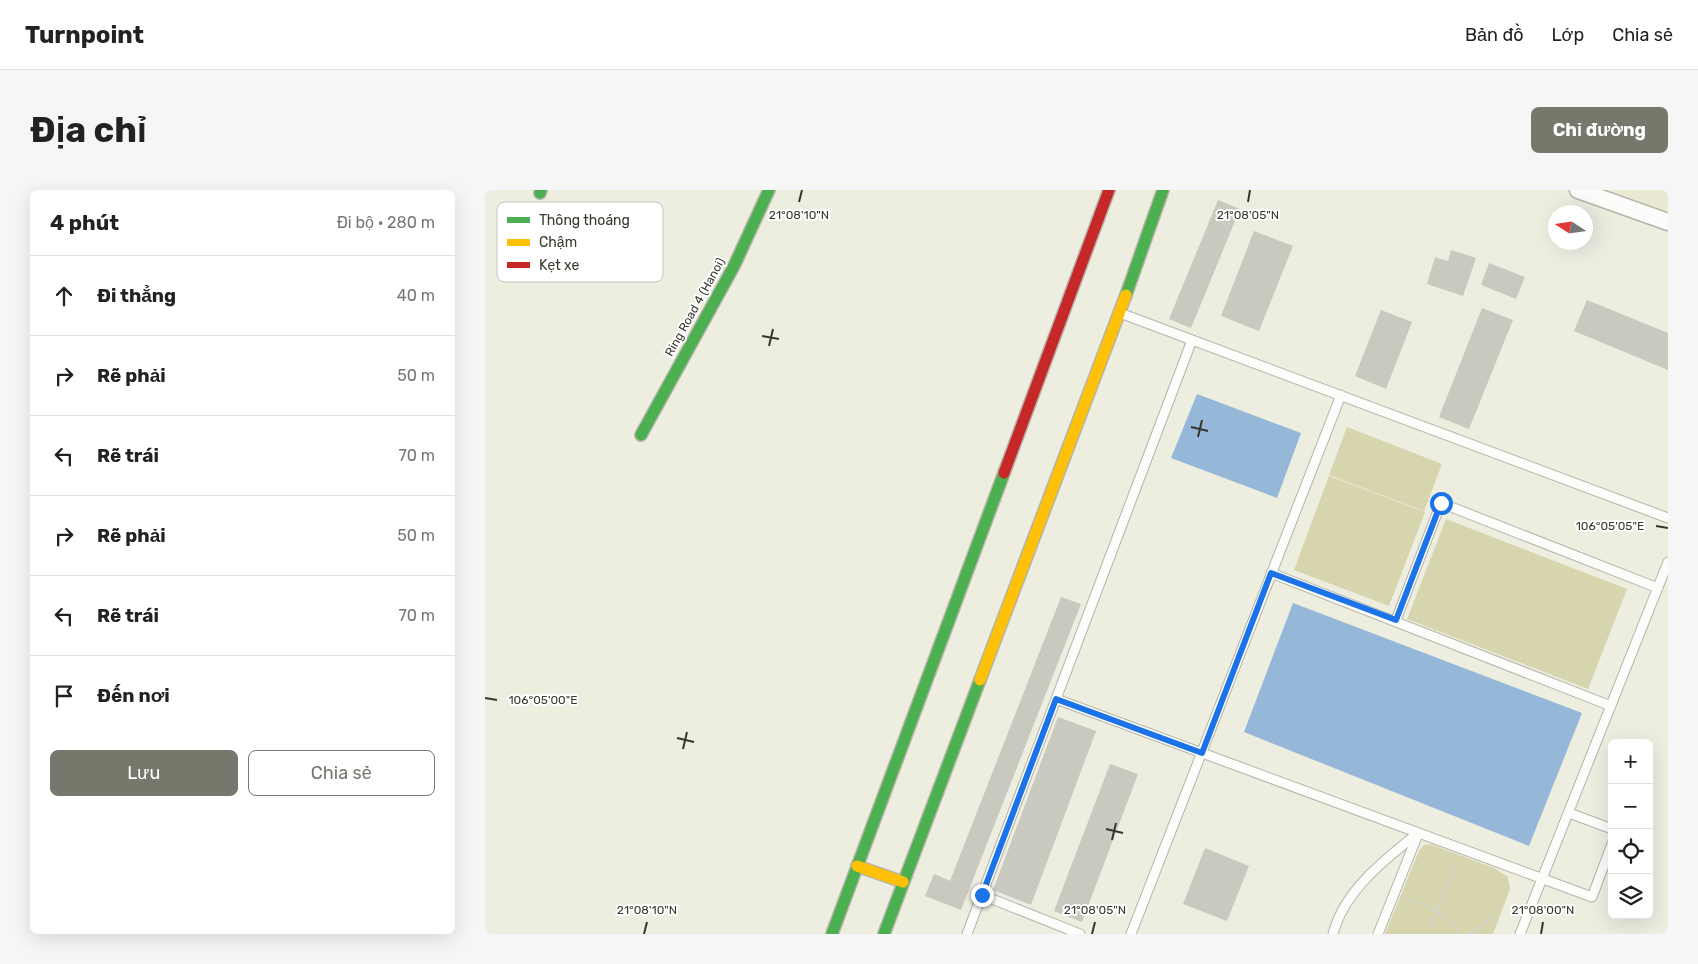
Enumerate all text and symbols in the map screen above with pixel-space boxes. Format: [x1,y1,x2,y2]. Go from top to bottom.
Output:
text: Turnpoint [25,21,144,49]
text: Bản đồ [1465,24,1523,46]
text: Lớp [1551,24,1584,46]
text: Chia sẻ [1612,24,1673,46]
button: Chỉ đường [1531,107,1668,153]
text: Địa chỉ [30,109,147,151]
legend [497,202,663,282]
north arrow [1548,205,1593,250]
text: 21°08'10"N [769,208,829,222]
text: 21°08'05"N [1217,208,1279,222]
text: 4 phút [50,210,119,235]
text: Thông thoáng [539,212,630,229]
text: Đi bộ · 280 m [337,213,435,232]
text: Chậm [539,234,577,251]
street label: Ring Road 4 (Hanoi) [662,255,728,359]
text: Kẹt xe [539,257,579,274]
icon: ahead [50,282,78,310]
text: Đi thẳng [97,284,176,307]
text: 40 m [397,286,435,305]
icon: right [50,362,78,390]
text: Rẽ phải [97,364,166,387]
text: 50 m [397,366,435,385]
icon: left [50,442,78,470]
text: Rẽ trái [97,444,159,467]
text: 70 m [398,446,435,465]
route start [1430,492,1453,515]
text: 106°05'05"E [1576,519,1644,533]
icon: right [50,522,78,550]
text: Rẽ phải [97,524,166,547]
text: 50 m [397,526,435,545]
icon: left [50,602,78,630]
text: Rẽ trái [97,604,159,627]
text: 70 m [398,606,435,625]
icon: arrive [50,682,78,710]
text: Đến nơi [97,684,170,707]
text: 106°05'00"E [508,693,578,707]
map controls [1608,739,1653,919]
button: + [1608,739,1653,784]
button: Lưu [50,750,238,796]
button: Chia sẻ [248,750,435,796]
button: − [1608,784,1653,829]
button: locate [1608,829,1653,874]
button: layers [1608,874,1653,919]
route end [971,884,994,907]
text: 21°08'10"N [617,903,677,917]
text: 21°08'05"N [1064,903,1126,917]
text: 21°08'00"N [1512,903,1574,917]

